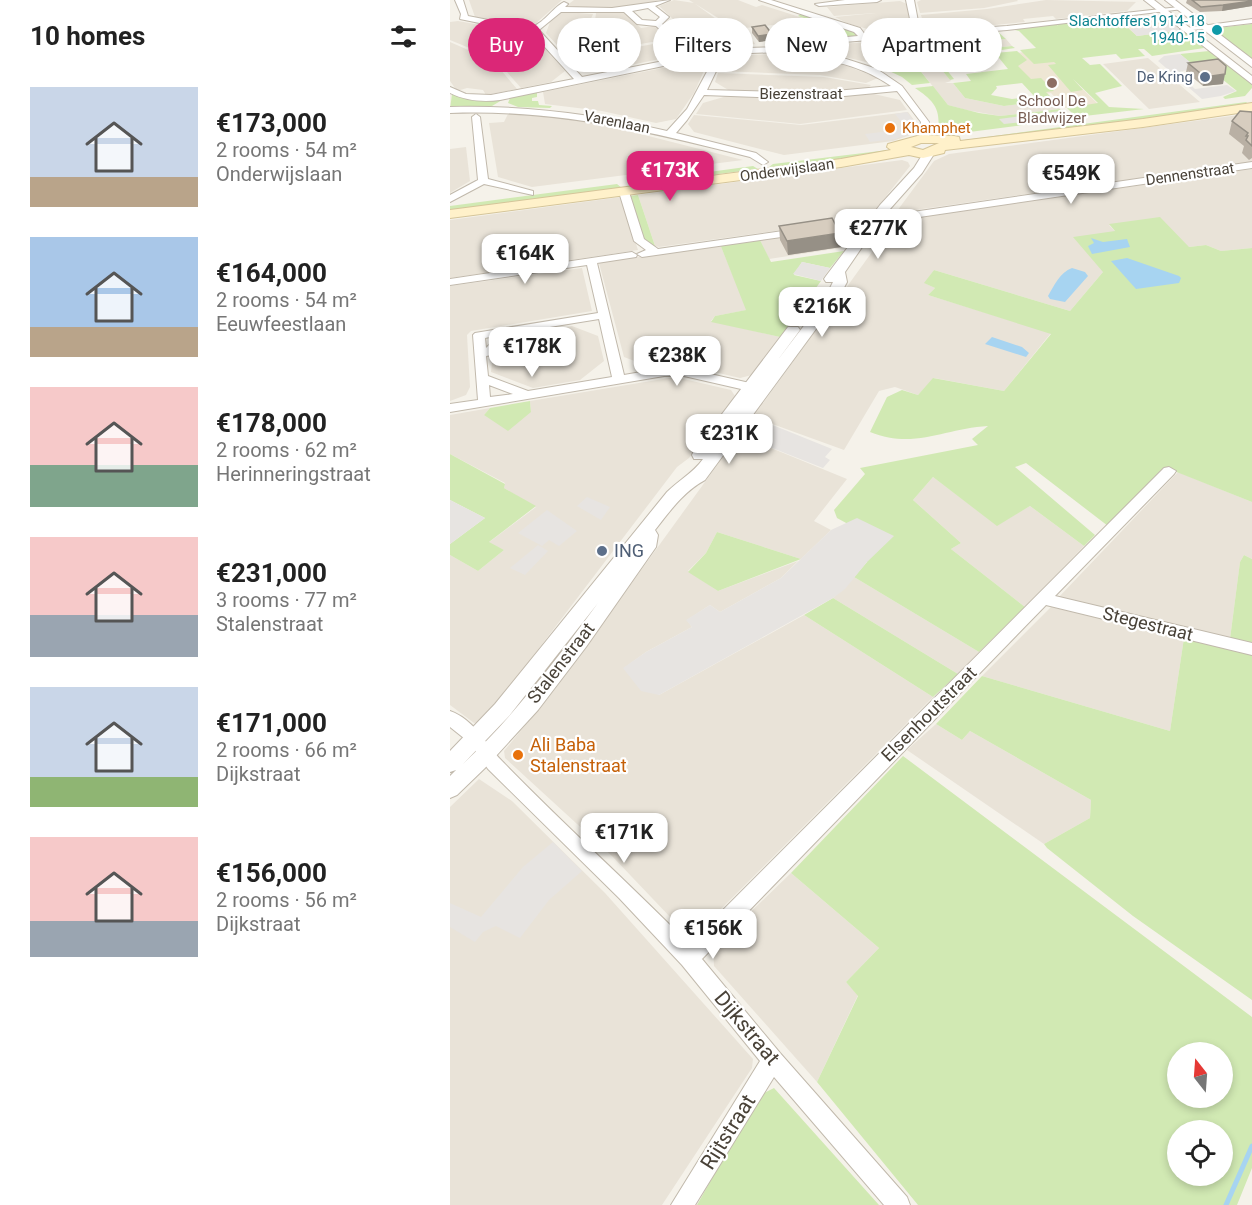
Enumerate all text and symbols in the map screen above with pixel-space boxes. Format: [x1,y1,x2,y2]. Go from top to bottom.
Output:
place label: Slachtoffers1914-18 1940-15 [1069,12,1205,47]
chip: Buy [468,18,545,72]
chip: Rent [557,18,641,72]
chip: Filters [653,18,753,72]
chip: New [765,18,849,72]
chip: Apartment [861,18,1002,72]
icon: filters [387,20,420,53]
text: 10 homes [30,21,145,51]
marker: Slachtoffers1914-18 1940-15 [1210,23,1224,37]
place label: De Kring [1137,68,1193,86]
marker: De Kring [1198,70,1212,84]
marker: School De Bladwijzer [1045,76,1059,90]
street label: Biezenstraat [759,85,843,103]
place label: School De Bladwijzer [1018,92,1086,127]
street label: Varenlaan [582,107,652,137]
text: €173,000 [216,108,327,138]
icon: home [78,111,150,183]
place label: Khamphet [902,119,971,137]
marker: Khamphet [883,121,897,135]
text: 2 rooms · 54 m² [216,138,357,162]
pin: €173K [628,151,712,202]
street label: Onderwijslaan [739,154,835,186]
pin: €549K [1029,154,1113,205]
text: €173K [641,158,699,182]
street label: Dennenstraat [1145,159,1236,189]
text: €549K [1042,161,1100,185]
text: Onderwijslaan [216,162,342,186]
pin: €277K [836,209,920,260]
text: €277K [849,216,907,240]
pin: €164K [483,234,567,285]
text: €164K [496,241,554,265]
text: €164,000 [216,258,327,288]
icon: home [78,261,150,333]
pin: €216K [780,287,864,338]
text: 2 rooms · 54 m² [216,288,357,312]
text: €216K [793,294,851,318]
text: Eeuwfeestlaan [216,312,346,336]
pin: €178K [490,327,574,378]
text: €178K [503,334,561,358]
pin: €238K [635,336,719,387]
text: €238K [648,343,706,367]
text: €178,000 [216,408,327,438]
icon: home [78,411,150,483]
pin: €231K [687,414,771,465]
text: €231K [700,421,758,445]
text: 2 rooms · 62 m² [216,438,357,462]
text: Herinneringstraat [216,462,371,486]
place label: ING [614,540,644,561]
marker: ING [595,544,609,558]
text: €231,000 [216,558,327,588]
icon: home [78,561,150,633]
text: 3 rooms · 77 m² [216,588,357,612]
street label: Stegestraat [1101,602,1195,645]
text: Stalenstraat [216,612,323,636]
street label: Stalenstraat [523,618,599,707]
street label: Elsenhoutstraat [877,662,981,766]
text: €171,000 [216,708,327,738]
icon: home [78,711,150,783]
place label: Ali Baba Stalenstraat [530,734,627,776]
text: 2 rooms · 66 m² [216,738,357,762]
marker: Ali Baba Stalenstraat [511,748,525,762]
text: Dijkstraat [216,762,300,786]
pin: €171K [582,813,666,864]
text: €171K [595,820,653,844]
text: €156,000 [216,858,327,888]
icon: home [78,861,150,933]
text: 2 rooms · 56 m² [216,888,357,912]
pin: €156K [671,909,755,960]
text: Dijkstraat [216,912,300,936]
text: €156K [684,916,742,940]
street label: Dijkstraat [709,986,785,1070]
north arrow [1167,1042,1233,1108]
map controls [1167,1042,1233,1186]
street label: Rijtstraat [696,1090,761,1174]
button: locate [1167,1120,1233,1186]

